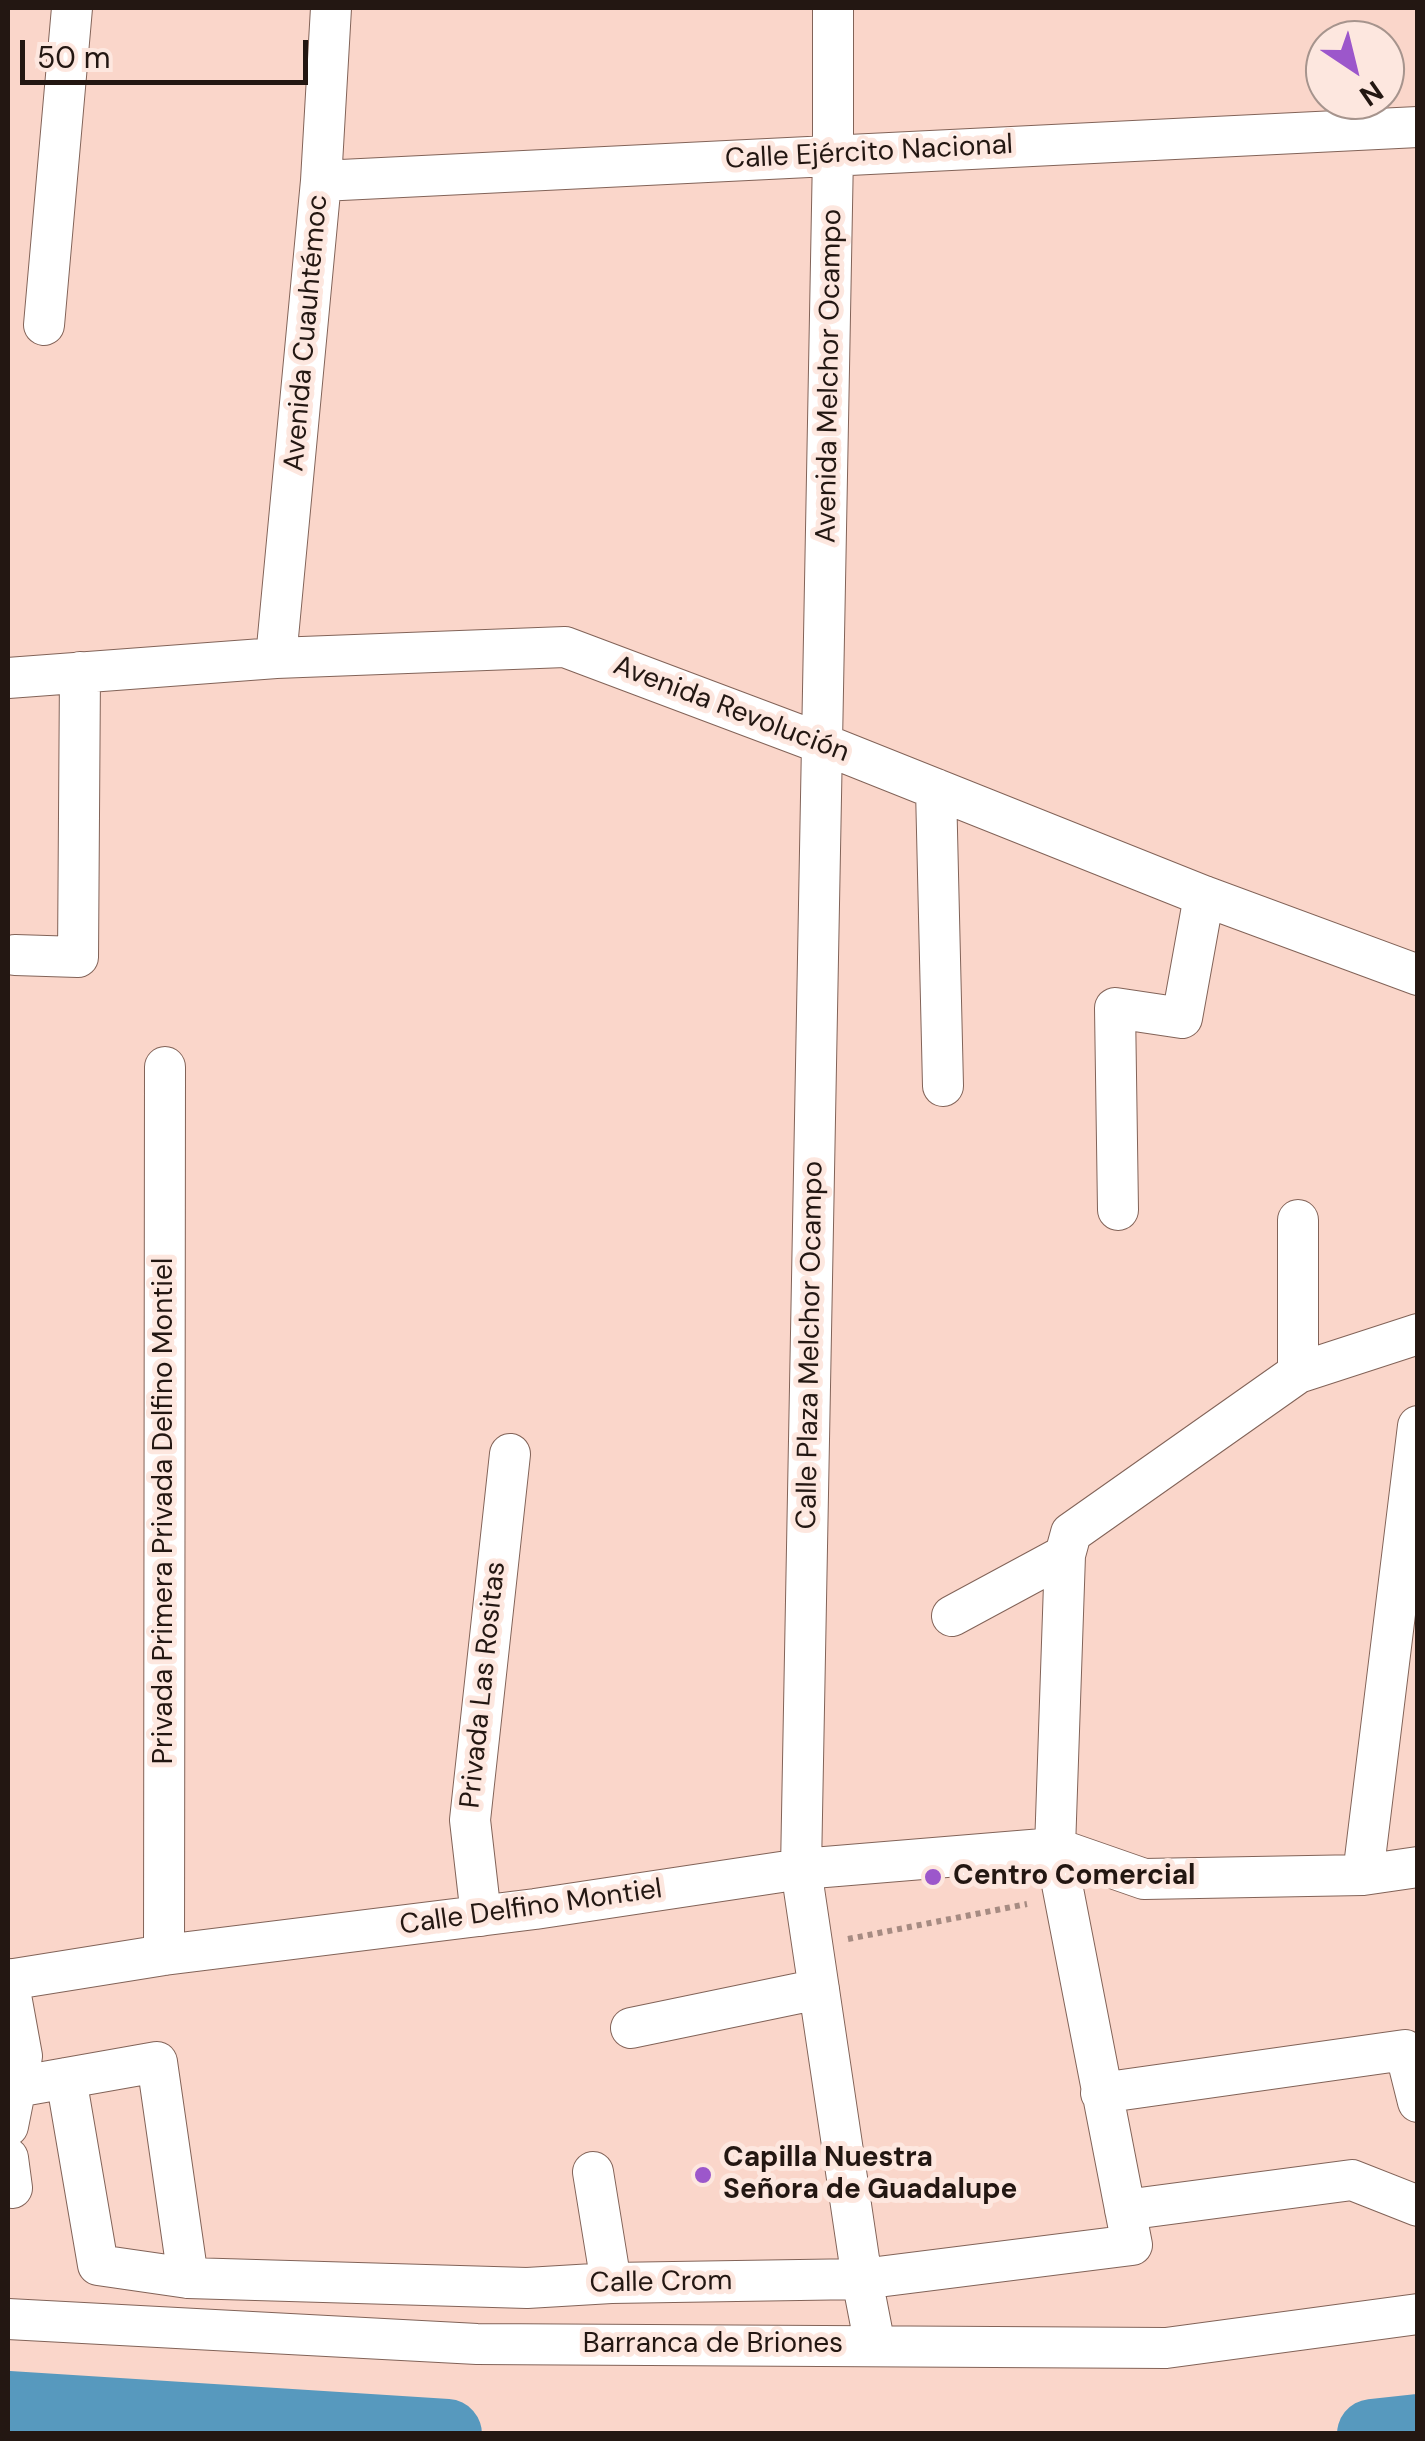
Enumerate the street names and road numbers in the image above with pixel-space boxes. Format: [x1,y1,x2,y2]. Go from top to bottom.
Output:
street label: Calle Ejército Nacional [724,129,1014,177]
street label: Avenida Cuauhtémoc [278,193,336,473]
street label: Avenida Melchor Ocampo [810,209,850,543]
street label: Avenida Revolución [608,650,854,770]
street label: Calle Plaza Melchor Ocampo [791,1160,831,1530]
street label: Privada Primera Privada Delfino Montiel [148,1258,182,1764]
street label: Privada Las Rositas [454,1560,514,1810]
street label: Calle Delfino Montiel [398,1873,664,1943]
street label: Calle Crom [589,2265,733,2301]
street label: Barranca de Briones [583,2328,843,2362]

